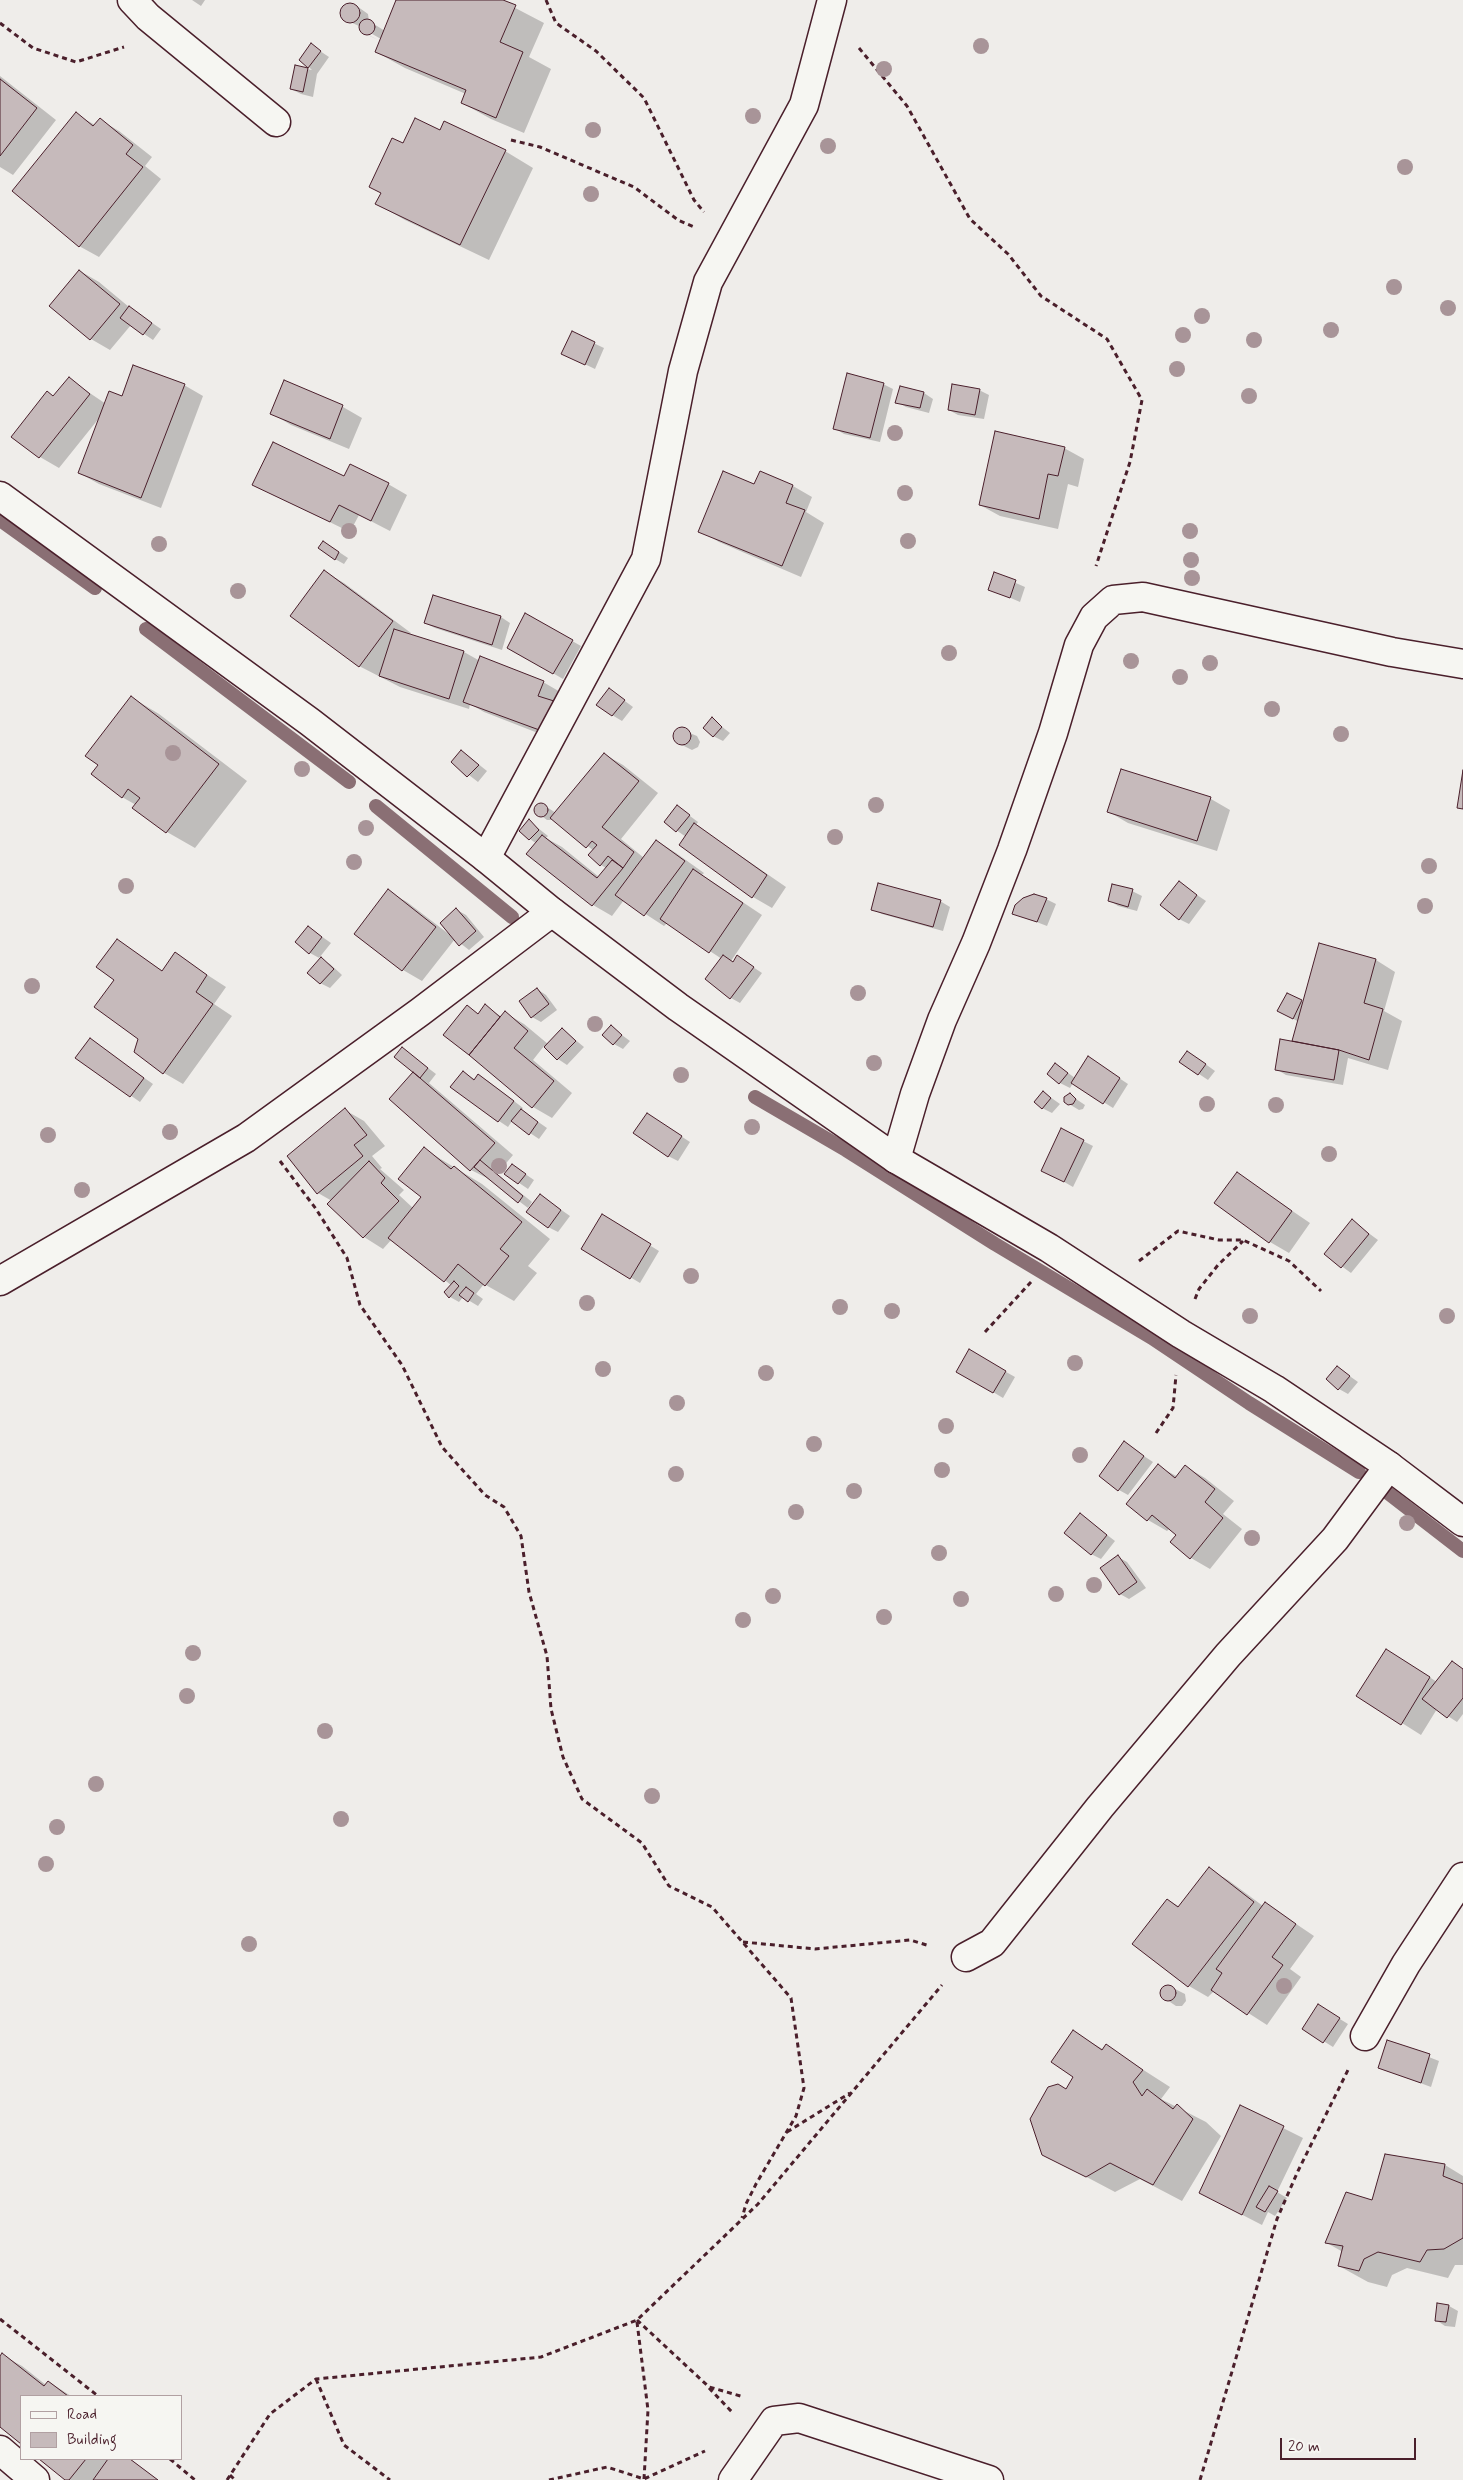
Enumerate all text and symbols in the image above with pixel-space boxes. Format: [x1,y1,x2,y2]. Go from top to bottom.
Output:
legend [20,2395,182,2460]
text: Road [67,2405,97,2425]
scale bar [1283,2428,1419,2460]
text: Building [67,2430,117,2450]
text: 20 m [1288,2437,1320,2457]

